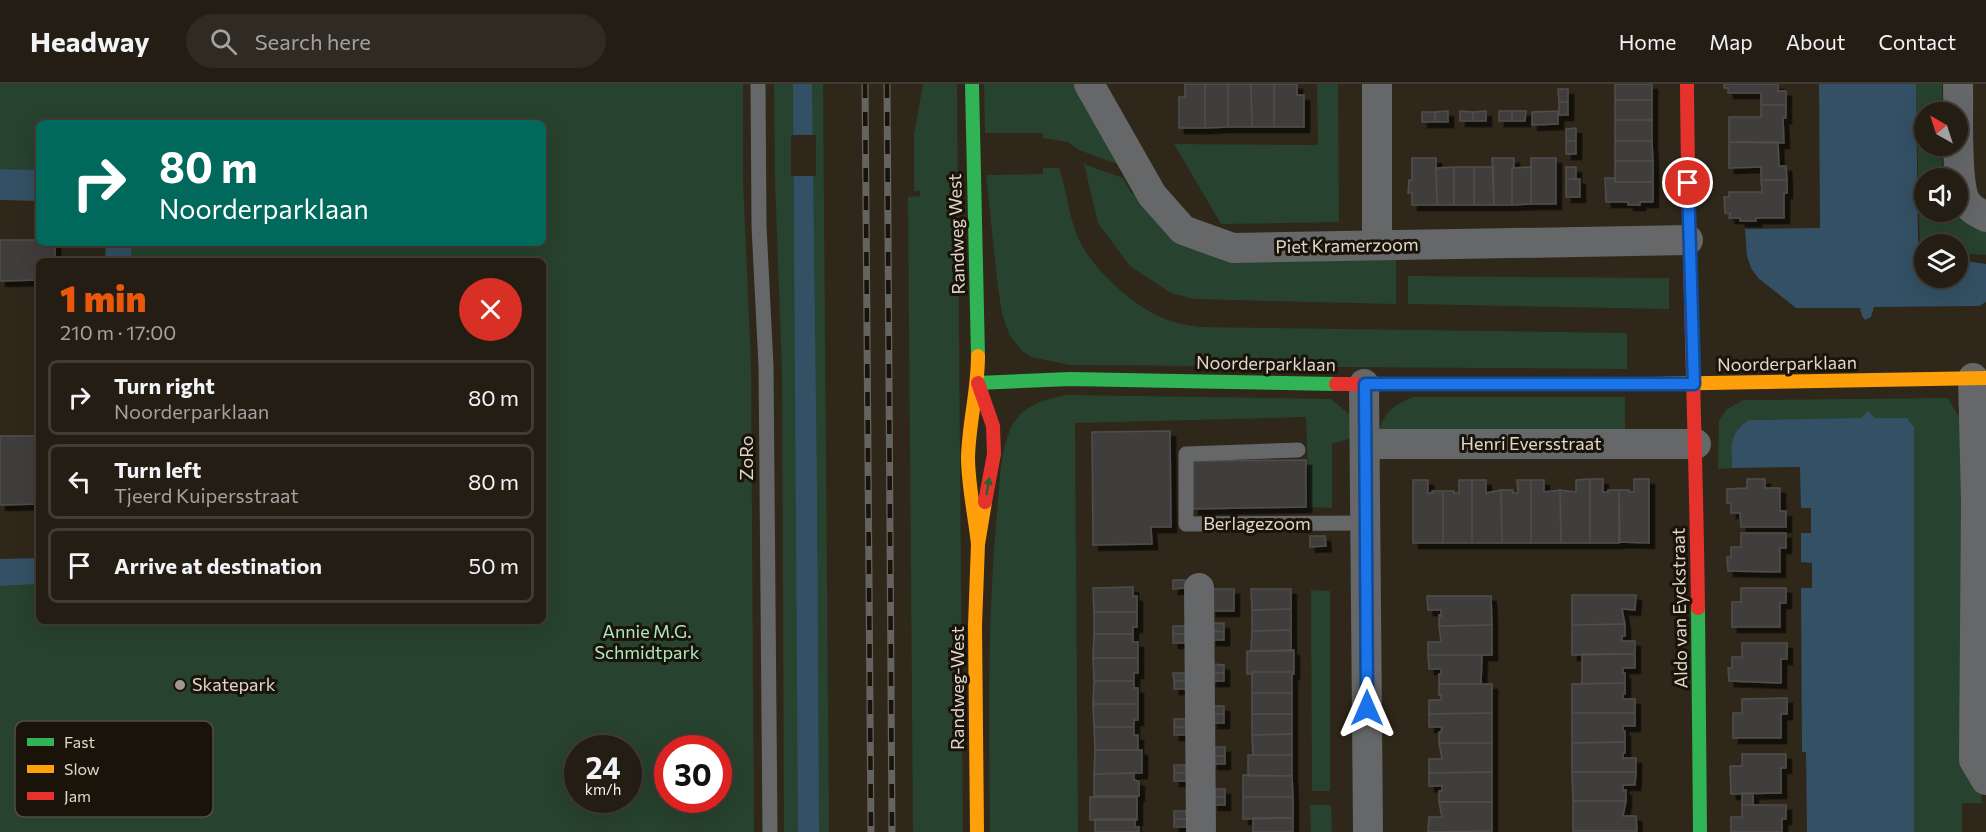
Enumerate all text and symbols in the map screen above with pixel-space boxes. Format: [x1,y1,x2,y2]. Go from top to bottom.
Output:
search box [186,14,606,68]
text: Headway [30,24,150,58]
icon: search [207,25,240,58]
text: Search here [255,28,371,55]
text: Home [1619,29,1676,54]
text: Map [1709,29,1753,54]
text: About [1786,29,1845,54]
text: Contact [1878,29,1956,54]
north arrow [1914,102,1968,156]
map controls [1914,102,1968,288]
text: 80 m [159,140,258,192]
icon: right [60,144,138,222]
pin [1662,157,1713,208]
icon: arrive [1671,166,1704,199]
button: sound [1914,168,1968,222]
street label: Randweg West [943,173,969,295]
text: Noorderparklaan [159,192,369,225]
street label: Piet Kramerzoom [1275,233,1419,257]
button: layers [1914,234,1968,288]
text: 1 min [60,275,146,319]
button: close [459,278,522,341]
text: 210 m · 17:00 [60,320,176,344]
street label: Noorderparklaan [1196,351,1336,375]
street label: Noorderparklaan [1717,351,1857,375]
text: Turn right [114,372,215,399]
icon: right [63,381,96,414]
text: 80 m [468,384,519,411]
text: Noorderparklaan [114,399,269,423]
street label: Henri Eversstraat [1460,432,1602,454]
street label: ZoRo [735,435,757,481]
text: Turn left [114,456,201,483]
icon: left [63,465,96,498]
text: 80 m [468,468,519,495]
one-way arrow [984,476,993,495]
text: Tjeerd Kuipersstraat [114,483,299,507]
street label: Berlagezoom [1203,512,1311,534]
street label: Aldo van Eyckstraat [1667,528,1691,689]
icon: arrive [63,549,96,582]
text: Arrive at destination [114,552,322,579]
text: 50 m [469,552,519,579]
park label: Annie M.G. Schmidtpark [595,620,700,663]
street label: Randweg-West [946,626,968,750]
place label: Skatepark [192,673,276,695]
position arrow [1335,676,1399,740]
marker: Skatepark [173,678,187,692]
legend [15,721,213,817]
text: Fast [64,732,95,751]
speed limit sign: 30 [654,735,732,813]
text: 24 [585,748,621,785]
text: Slow [64,759,100,778]
text: km/h [585,780,621,798]
text: Jam [64,786,91,805]

